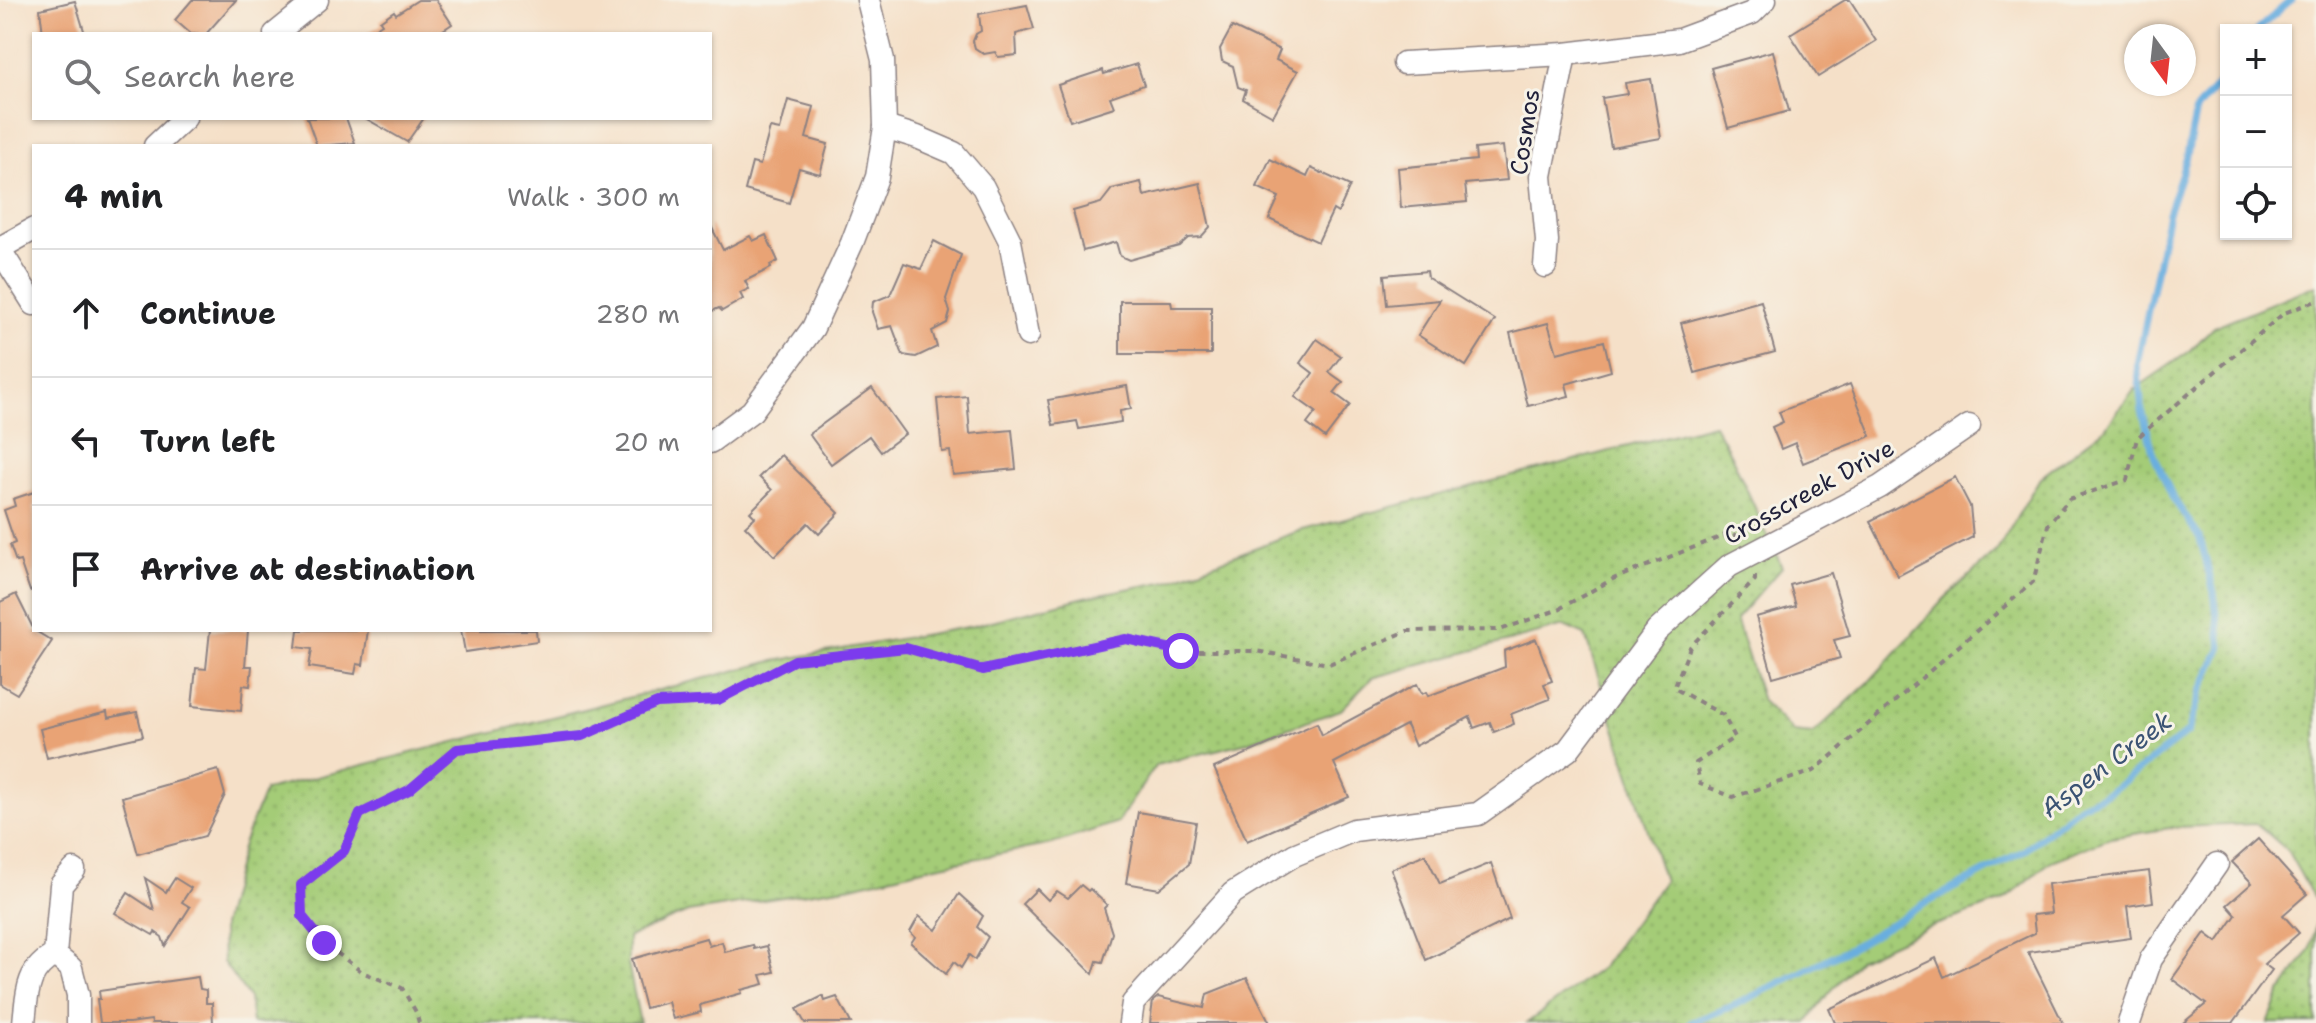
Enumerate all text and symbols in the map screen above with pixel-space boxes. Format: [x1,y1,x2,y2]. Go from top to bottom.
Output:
north arrow [2124,24,2196,96]
map controls [2220,24,2292,240]
button: + [2220,24,2292,96]
search box [32,32,712,120]
icon: search [60,54,104,98]
text: Search here [124,56,295,97]
street label: Cosmos [1502,87,1548,177]
button: − [2220,96,2292,168]
button: locate [2220,168,2292,240]
text: 4 min [64,173,163,219]
text: Walk · 300 m [507,179,680,214]
icon: ahead [64,291,108,335]
text: Continue [140,293,276,334]
text: 280 m [595,296,680,331]
icon: left [64,419,108,463]
text: Turn left [140,421,275,462]
text: 20 m [613,424,680,459]
street label: Crosscreek Drive [1718,432,1900,552]
icon: arrive [64,547,108,591]
text: Arrive at destination [140,549,475,590]
route start [1163,633,1199,669]
water label: Aspen Creek [2033,703,2179,825]
route end [306,925,342,961]

